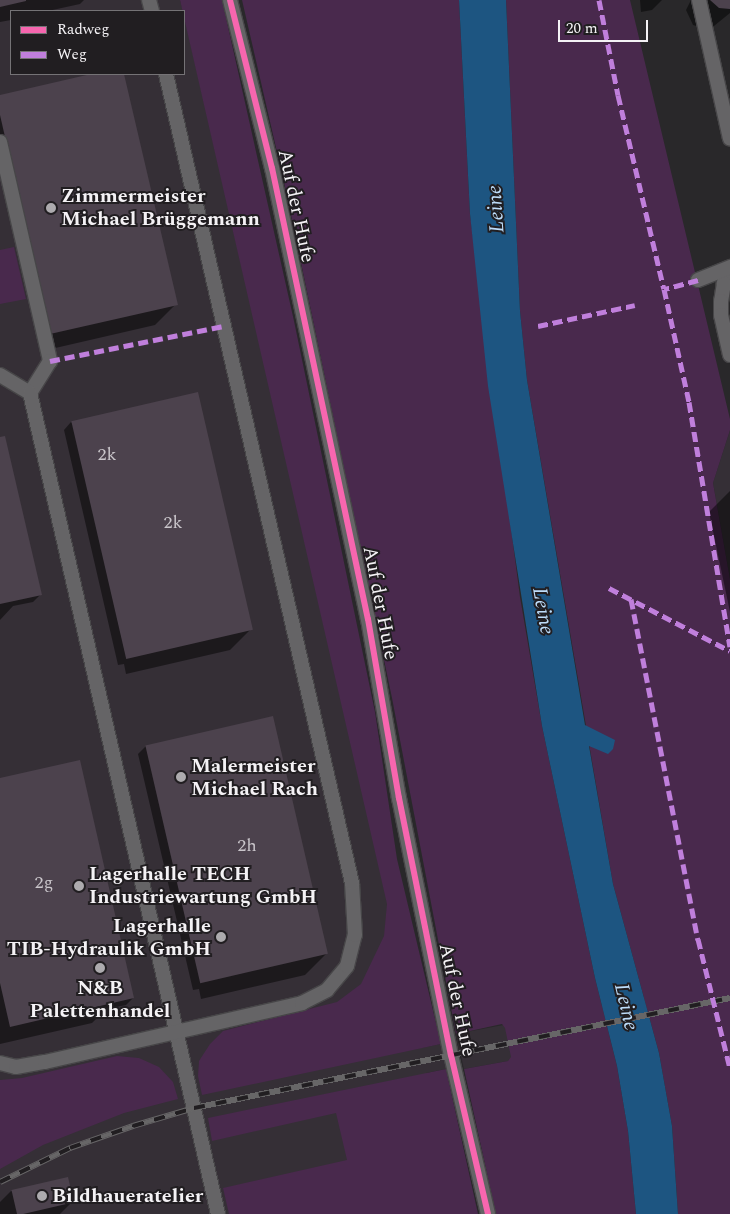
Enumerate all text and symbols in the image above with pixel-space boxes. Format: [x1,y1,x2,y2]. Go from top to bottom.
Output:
legend [10,10,185,75]
scale bar [560,10,650,42]
text: 20 m [566,17,598,40]
text: Radweg [57,18,110,41]
text: Weg [57,43,87,66]
street label: Auf der Hufe [272,147,320,265]
water label: Leine [482,184,510,234]
place label: Zimmermeister Michael Brüggemann [61,185,260,232]
marker: Zimmermeister Michael Brüggemann [45,202,57,214]
house number: 2k [97,444,117,466]
house number: 2k [163,512,183,534]
street label: Auf der Hufe [357,544,403,662]
water label: Leine [526,585,560,637]
place label: Malermeister Michael Rach [191,754,318,801]
marker: Malermeister Michael Rach [175,771,187,783]
house number: 2h [237,835,257,857]
place label: Lagerhalle TECH Industriewartung GmbH [89,862,317,909]
house number: 2g [35,872,53,894]
marker: Lagerhalle TECH Industriewartung GmbH [73,880,85,892]
place label: Lagerhalle TIB-Hydraulik GmbH [7,914,211,961]
marker: Lagerhalle TIB-Hydraulik GmbH [215,931,227,943]
street label: Auf der Hufe [433,941,481,1059]
marker: N&B Palettenhandel [94,962,106,974]
place label: N&B Palettenhandel [30,976,170,1023]
water label: Leine [608,981,644,1033]
place label: Bildhaueratelier [52,1184,203,1208]
marker: Bildhaueratelier [36,1190,48,1202]

